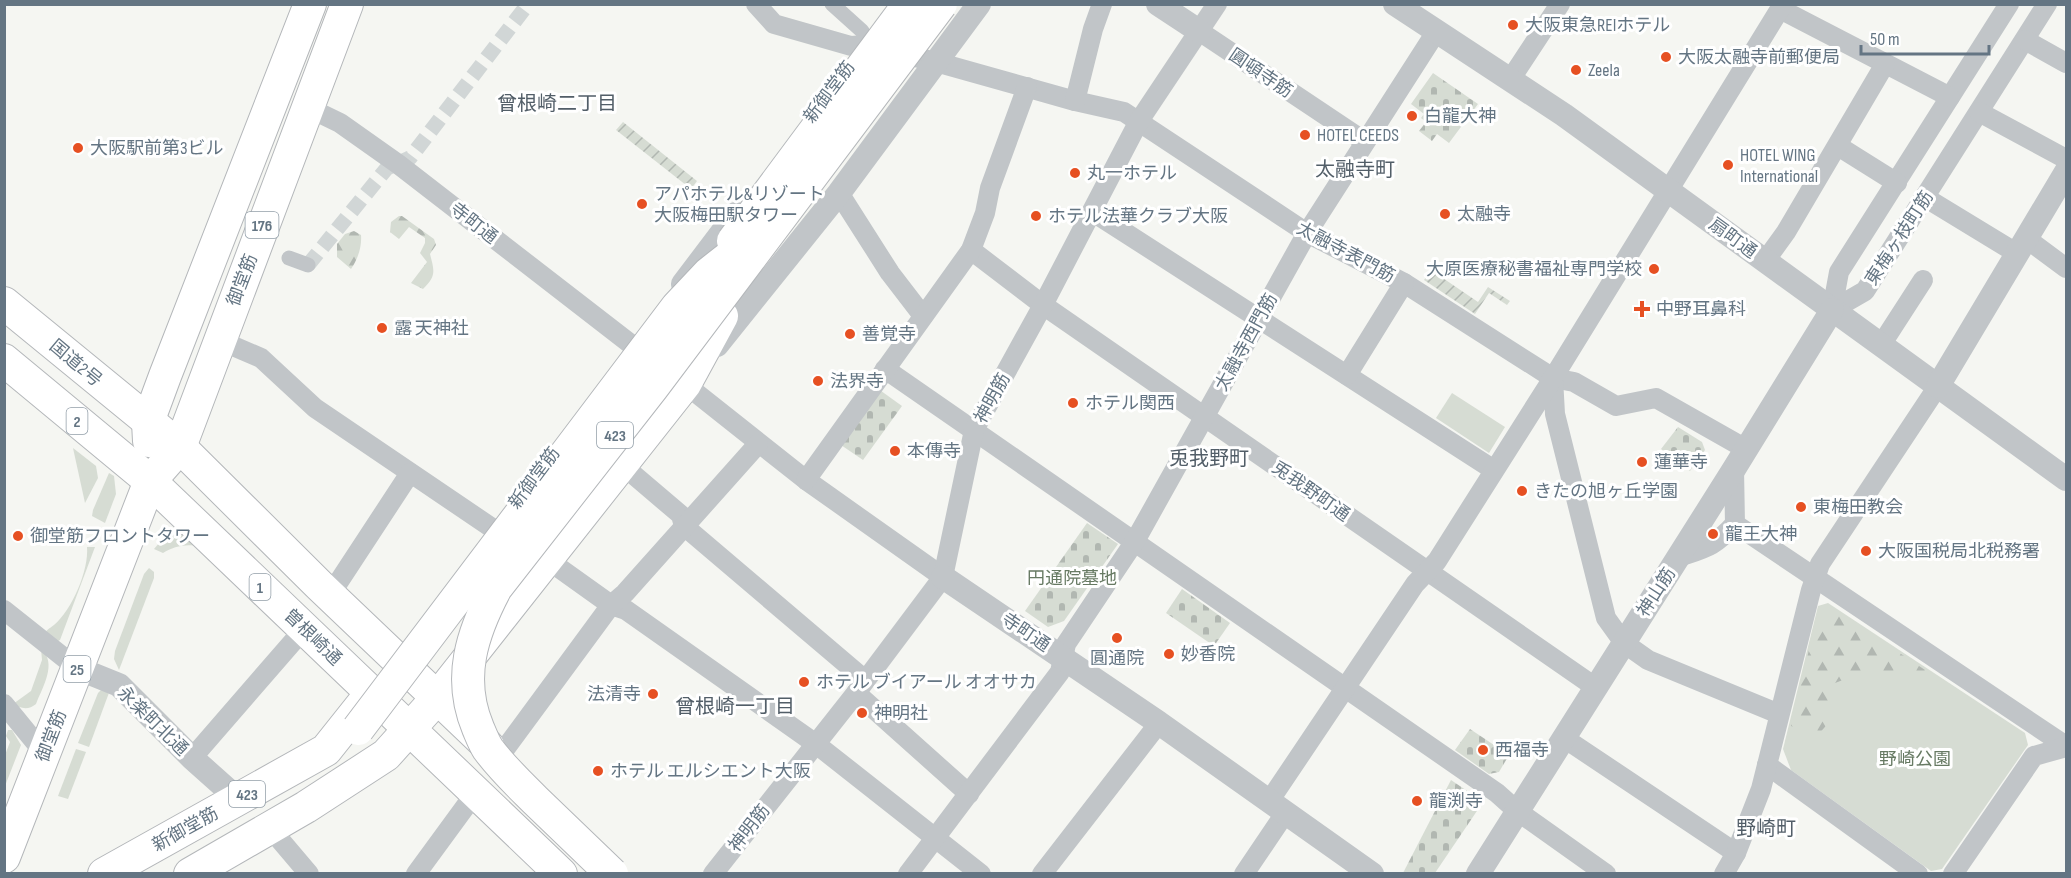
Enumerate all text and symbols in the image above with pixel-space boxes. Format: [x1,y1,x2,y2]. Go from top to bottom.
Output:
place label: 大阪東急REIホテル [1525,15,1670,36]
marker: 大阪東急REIホテル [1506,18,1520,32]
scale bar [1861,18,1988,56]
text: 50 m [1870,29,1900,50]
street label: 圓頓寺筋 [1225,45,1296,102]
place label: 大阪太融寺前郵便局 [1678,47,1840,68]
marker: 大阪太融寺前郵便局 [1659,50,1673,64]
street label: 新御堂筋 [799,57,859,127]
place label: Zeela [1588,60,1620,81]
marker: Zeela [1569,63,1583,77]
district label: 曾根崎二丁目 [497,92,617,116]
place label: 白龍大神 [1424,106,1496,127]
marker: 白龍大神 [1405,109,1419,123]
place label: HOTEL CEEDS [1317,125,1399,146]
marker: HOTEL CEEDS [1298,128,1312,142]
place label: 大阪駅前第3ビル [90,138,224,159]
marker: 大阪駅前第3ビル [71,141,85,155]
place label: HOTEL WING International [1740,145,1818,187]
district label: 太融寺町 [1315,158,1395,182]
marker: HOTEL WING International [1721,158,1735,172]
place label: 丸一ホテル [1087,163,1177,184]
marker: 丸一ホテル [1068,166,1082,180]
place label: アパホテル&リゾート 大阪梅田駅タワー [654,184,825,226]
street label: 東梅ヶ枝町筋 [1861,187,1938,289]
marker: アパホテル&リゾート 大阪梅田駅タワー [635,197,649,211]
street label: 寺町通 [446,198,501,248]
place label: 太融寺 [1457,204,1511,225]
place label: ホテル法華クラブ大阪 [1048,206,1228,227]
marker: 太融寺 [1438,207,1452,221]
marker: ホテル法華クラブ大阪 [1029,209,1043,223]
road number: 176 [246,212,278,238]
street label: 扇町通 [1705,214,1761,263]
street label: 太融寺表門筋 [1293,218,1398,287]
street label: 御堂筋 [223,251,262,309]
place label: 大原医療秘書福祉専門学校 [1426,259,1642,280]
marker: 大原医療秘書福祉専門学校 [1647,262,1661,276]
street label: 太融寺西門筋 [1211,290,1282,395]
place label: 中野耳鼻科 [1656,299,1746,320]
marker: 中野耳鼻科 [1633,300,1651,318]
place label: 露 天神社 [394,318,469,339]
marker: 露 天神社 [375,321,389,335]
place label: 善覚寺 [862,324,916,345]
marker: 善覚寺 [843,327,857,341]
street label: 国道2号 [45,336,106,391]
street label: 神明筋 [970,370,1015,427]
place label: 法界寺 [830,371,884,392]
marker: 法界寺 [811,374,825,388]
place label: ホテル関西 [1085,393,1175,414]
marker: ホテル関西 [1066,396,1080,410]
road number: 2 [66,408,88,434]
road number: 423 [597,422,633,448]
place label: 本傳寺 [907,441,961,462]
street label: 新御堂筋 [504,443,564,513]
marker: 本傳寺 [888,444,902,458]
district label: 兎我野町 [1169,447,1249,471]
place label: 蓮華寺 [1654,452,1708,473]
marker: 蓮華寺 [1635,455,1649,469]
street label: 兎我野町通 [1268,457,1354,526]
place label: きたの旭ヶ丘学園 [1534,481,1678,502]
marker: きたの旭ヶ丘学園 [1515,484,1529,498]
place label: 東梅田教会 [1813,497,1903,518]
marker: 東梅田教会 [1794,500,1808,514]
place label: 龍王大神 [1725,524,1797,545]
place label: 御堂筋フロントタワー [30,526,210,547]
marker: 龍王大神 [1706,527,1720,541]
marker: 御堂筋フロントタワー [11,529,25,543]
place label: 大阪国税局北税務署 [1878,541,2040,562]
marker: 大阪国税局北税務署 [1859,544,1873,558]
street label: 神山筋 [1633,564,1680,621]
park label: 円通院墓地 [1027,568,1117,589]
road number: 1 [250,574,270,600]
street label: 曽根崎通 [279,605,346,670]
street label: 寺町通 [997,609,1054,656]
marker: 圓通院 [1110,631,1124,645]
place label: 妙香院 [1181,644,1235,665]
marker: 妙香院 [1162,647,1176,661]
place label: 圓通院 [1090,648,1144,669]
road number: 25 [64,656,90,682]
place label: ホテル ブイアール オオサカ [816,672,1037,693]
marker: ホテル ブイアール オオサカ [797,675,811,689]
street label: 永楽町北通 [113,683,192,760]
place label: 法清寺 [587,684,641,705]
marker: 法清寺 [646,687,660,701]
district label: 曾根崎一丁目 [675,695,795,719]
place label: 神明社 [874,703,928,724]
marker: 神明社 [855,706,869,720]
street label: 御堂筋 [32,707,71,765]
place label: 西福寺 [1495,740,1549,761]
marker: 西福寺 [1476,743,1490,757]
park label: 野崎公園 [1879,749,1951,770]
place label: ホテル エルシエント大阪 [610,761,811,782]
marker: ホテル エルシエント大阪 [591,764,605,778]
road number: 423 [229,781,265,807]
place label: 龍渕寺 [1429,791,1483,812]
marker: 龍渕寺 [1410,794,1424,808]
street label: 神明筋 [724,801,774,856]
street label: 新御堂筋 [149,803,222,856]
district label: 野崎町 [1736,817,1796,841]

